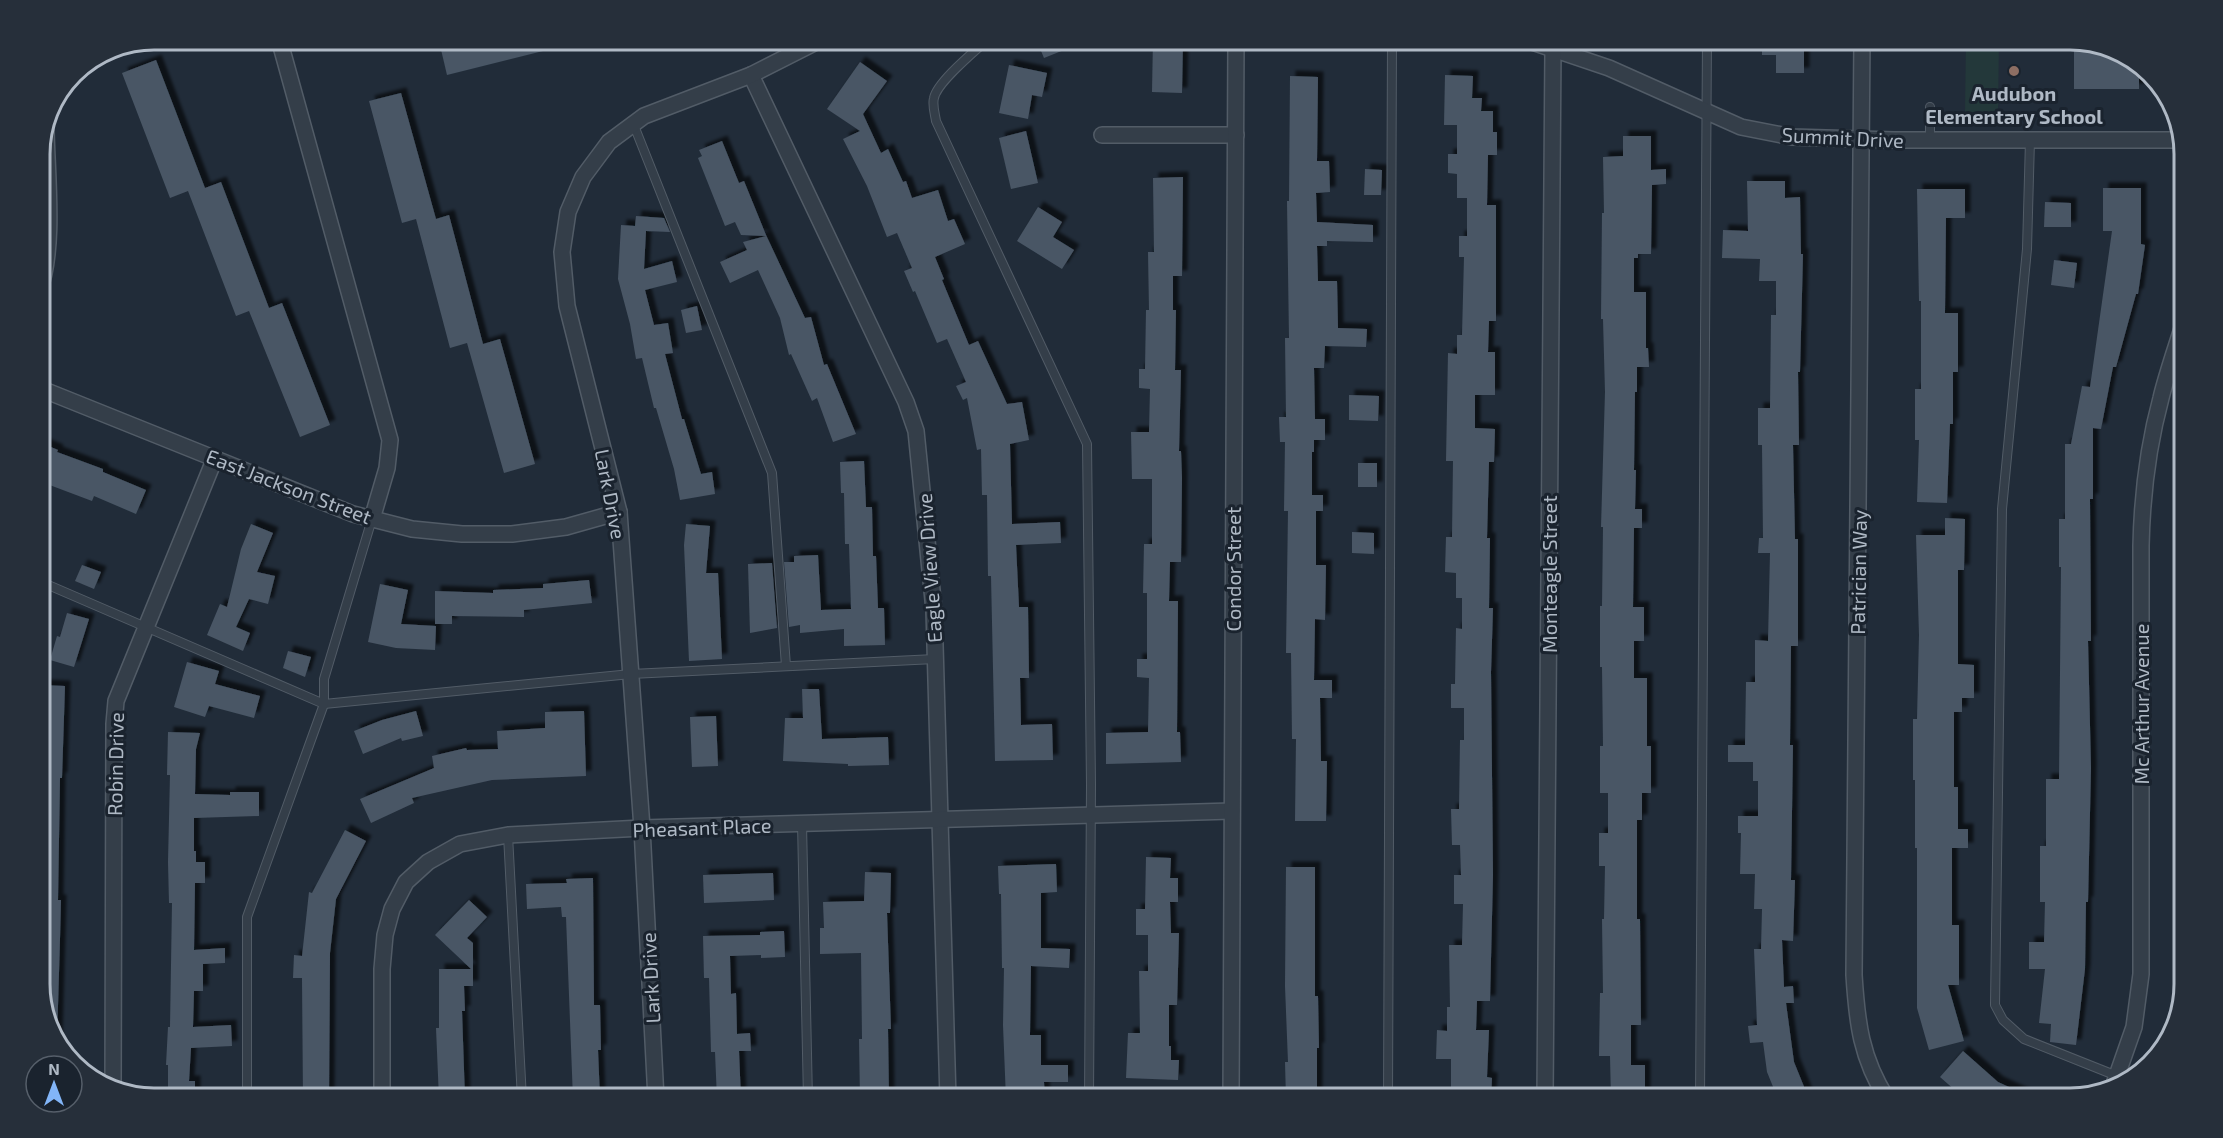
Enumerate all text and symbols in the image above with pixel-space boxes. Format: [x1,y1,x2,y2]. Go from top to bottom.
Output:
marker: Audubon Elementary School [2007,64,2021,78]
place label: Audubon Elementary School [1925,81,2103,129]
street label: Summit Drive [1781,122,1905,152]
street label: East Jackson Street [203,443,375,529]
street label: Lark Drive [591,447,631,541]
street label: Eagle View Drive [912,492,946,644]
street label: Monteagle Street [1537,495,1561,653]
street label: Condor Street [1221,506,1245,631]
street label: Patrician Way [1845,509,1871,635]
street label: Mc Arthur Avenue [2129,624,2153,785]
street label: Robin Drive [102,712,128,816]
street label: Pheasant Place [632,813,772,841]
street label: Lark Drive [636,932,664,1024]
north arrow [24,1054,84,1114]
text: N [48,1059,60,1078]

